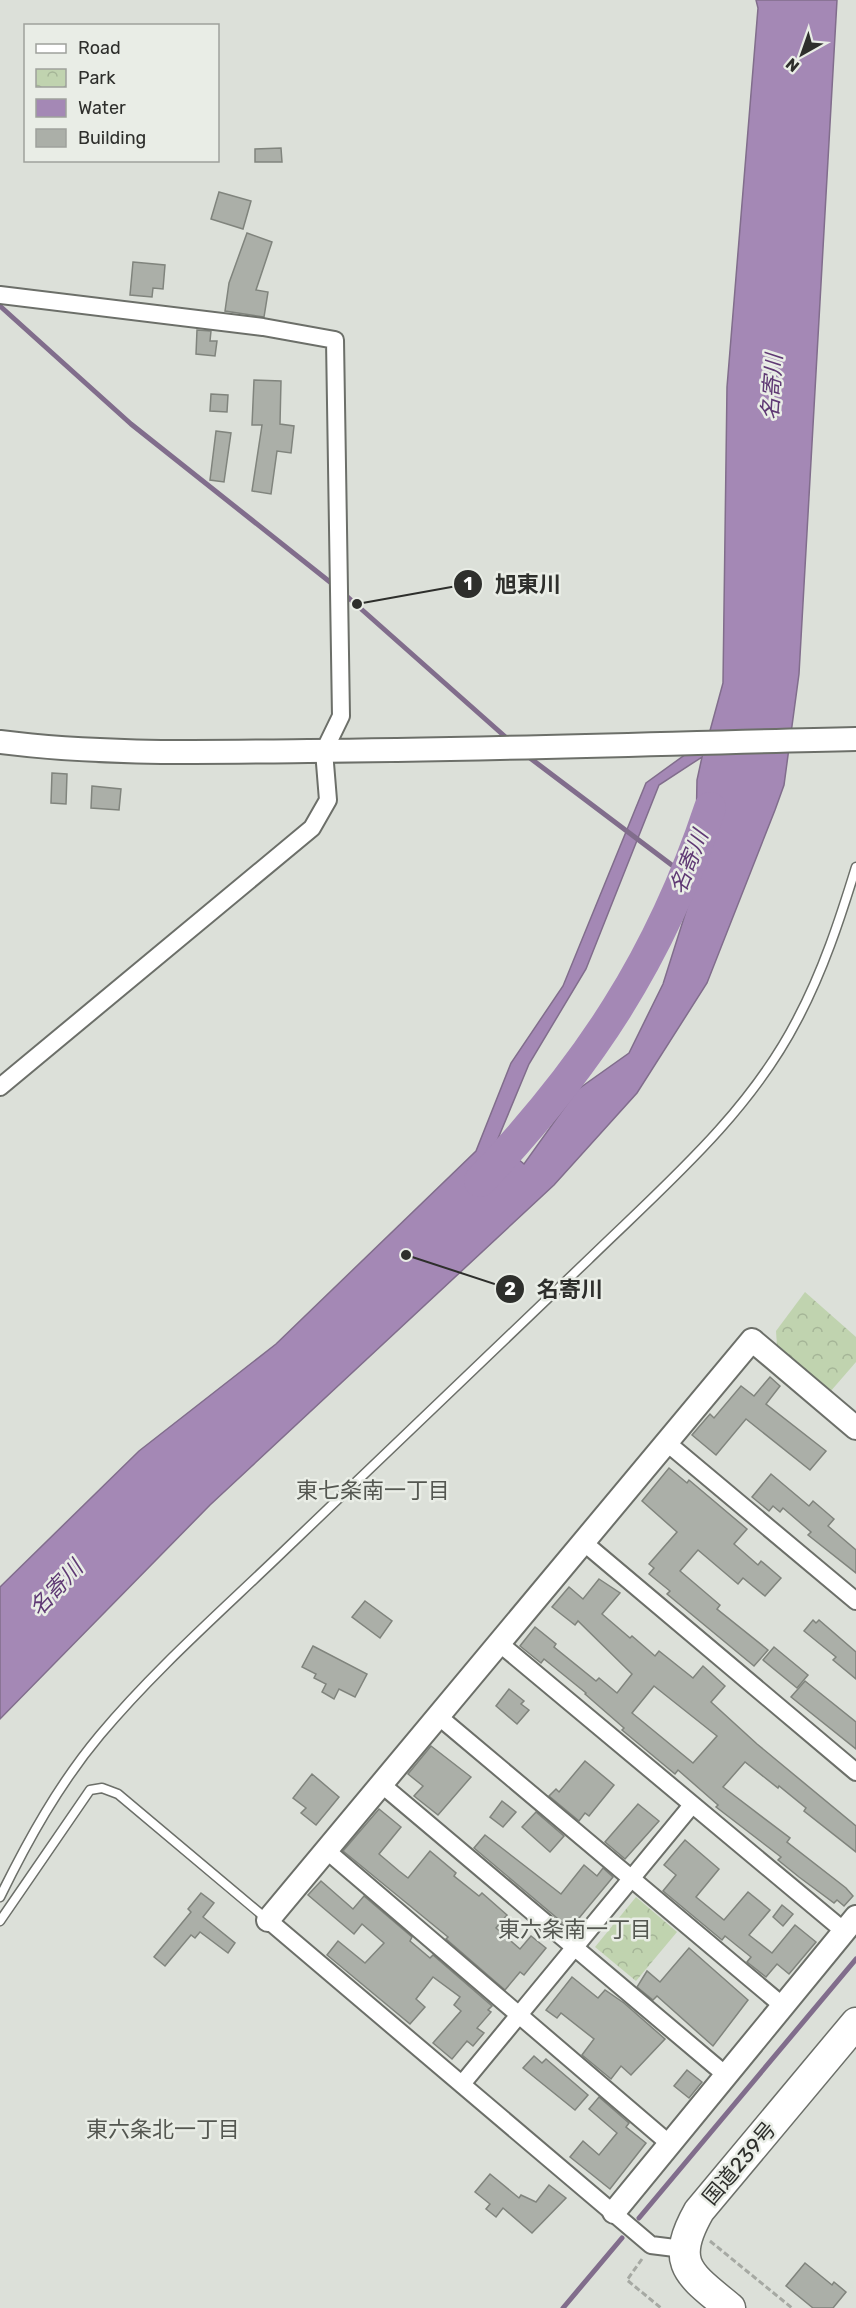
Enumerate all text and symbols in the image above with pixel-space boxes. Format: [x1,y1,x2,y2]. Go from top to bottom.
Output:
legend [24,24,219,162]
north arrow [772,24,832,84]
text: Road [78,37,121,59]
text: N [782,54,803,76]
text: Park [78,67,116,89]
text: Water [78,97,126,119]
text: Building [78,127,146,149]
water label: 名寄川 [756,351,788,421]
callout: 旭東川 [453,564,573,604]
text: 旭東川 [495,571,561,598]
text: 1 [464,573,472,595]
water label: 名寄川 [664,824,715,898]
callout: 名寄川 [495,1269,615,1309]
text: 名寄川 [537,1276,603,1303]
text: 2 [504,1278,516,1300]
district label: 東七条南一丁目 [296,1477,450,1504]
water label: 名寄川 [24,1553,90,1621]
district label: 東六条南一丁目 [498,1916,652,1943]
district label: 東六条北一丁目 [86,2116,240,2143]
street label: 国道239号 [697,2117,781,2209]

